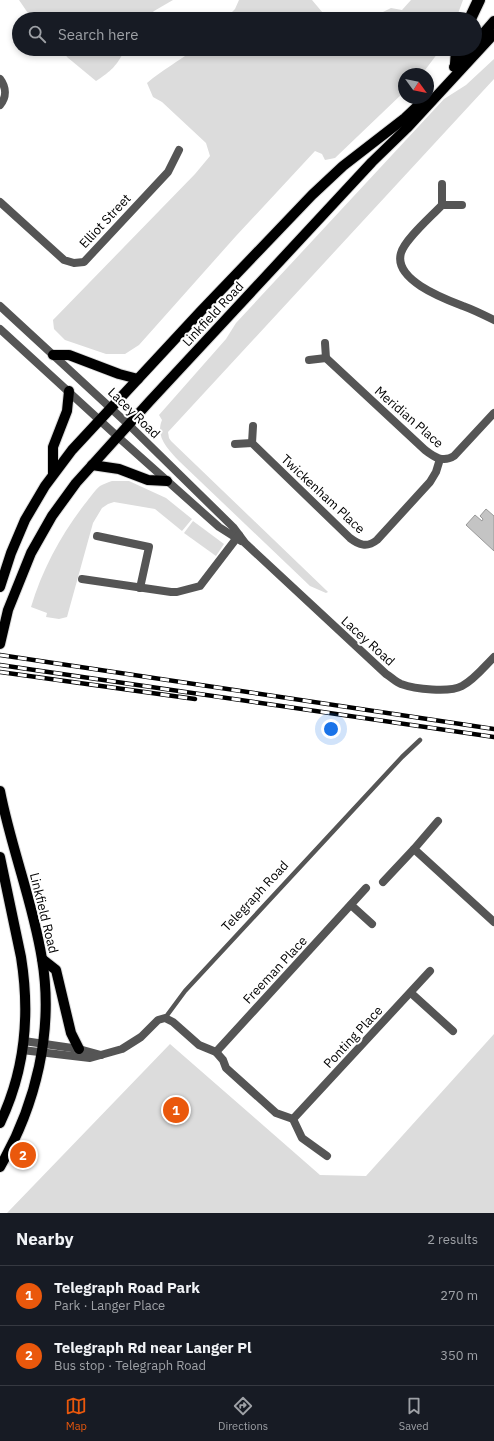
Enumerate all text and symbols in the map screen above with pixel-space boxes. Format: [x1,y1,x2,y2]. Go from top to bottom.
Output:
search box [12,12,482,56]
icon: search [26,23,48,45]
text: Search here [58,25,138,44]
north arrow [398,68,434,104]
street label: Elliot Street [75,190,135,252]
street label: Linkfield Road [179,278,247,350]
street label: Meridian Place [371,382,447,452]
street label: Lacey Road [104,384,164,442]
street label: Twickenham Place [278,451,368,537]
street label: Lacey Road [338,612,398,670]
your location [321,719,341,739]
street label: Telegraph Road [218,857,292,935]
street label: Linkfield Road [26,871,62,955]
street label: Freeman Place [239,933,311,1007]
street label: Ponting Place [320,1002,386,1072]
pin: 1 [163,1095,189,1125]
pin: 2 [10,1140,36,1170]
text: Nearby [16,1228,74,1250]
text: 2 results [427,1231,478,1248]
text: Telegraph Road Park [54,1278,200,1297]
text: 1 [25,1287,33,1304]
text: 270 m [440,1287,478,1304]
text: Park · Langer Place [54,1297,165,1314]
text: Telegraph Rd near Langer Pl [54,1338,252,1357]
text: 2 [25,1347,33,1364]
text: 350 m [440,1347,478,1364]
text: Bus stop · Telegraph Road [54,1357,206,1374]
tab: Map [65,1395,87,1433]
tab: Directions [218,1395,268,1433]
tab: Saved [399,1395,429,1433]

